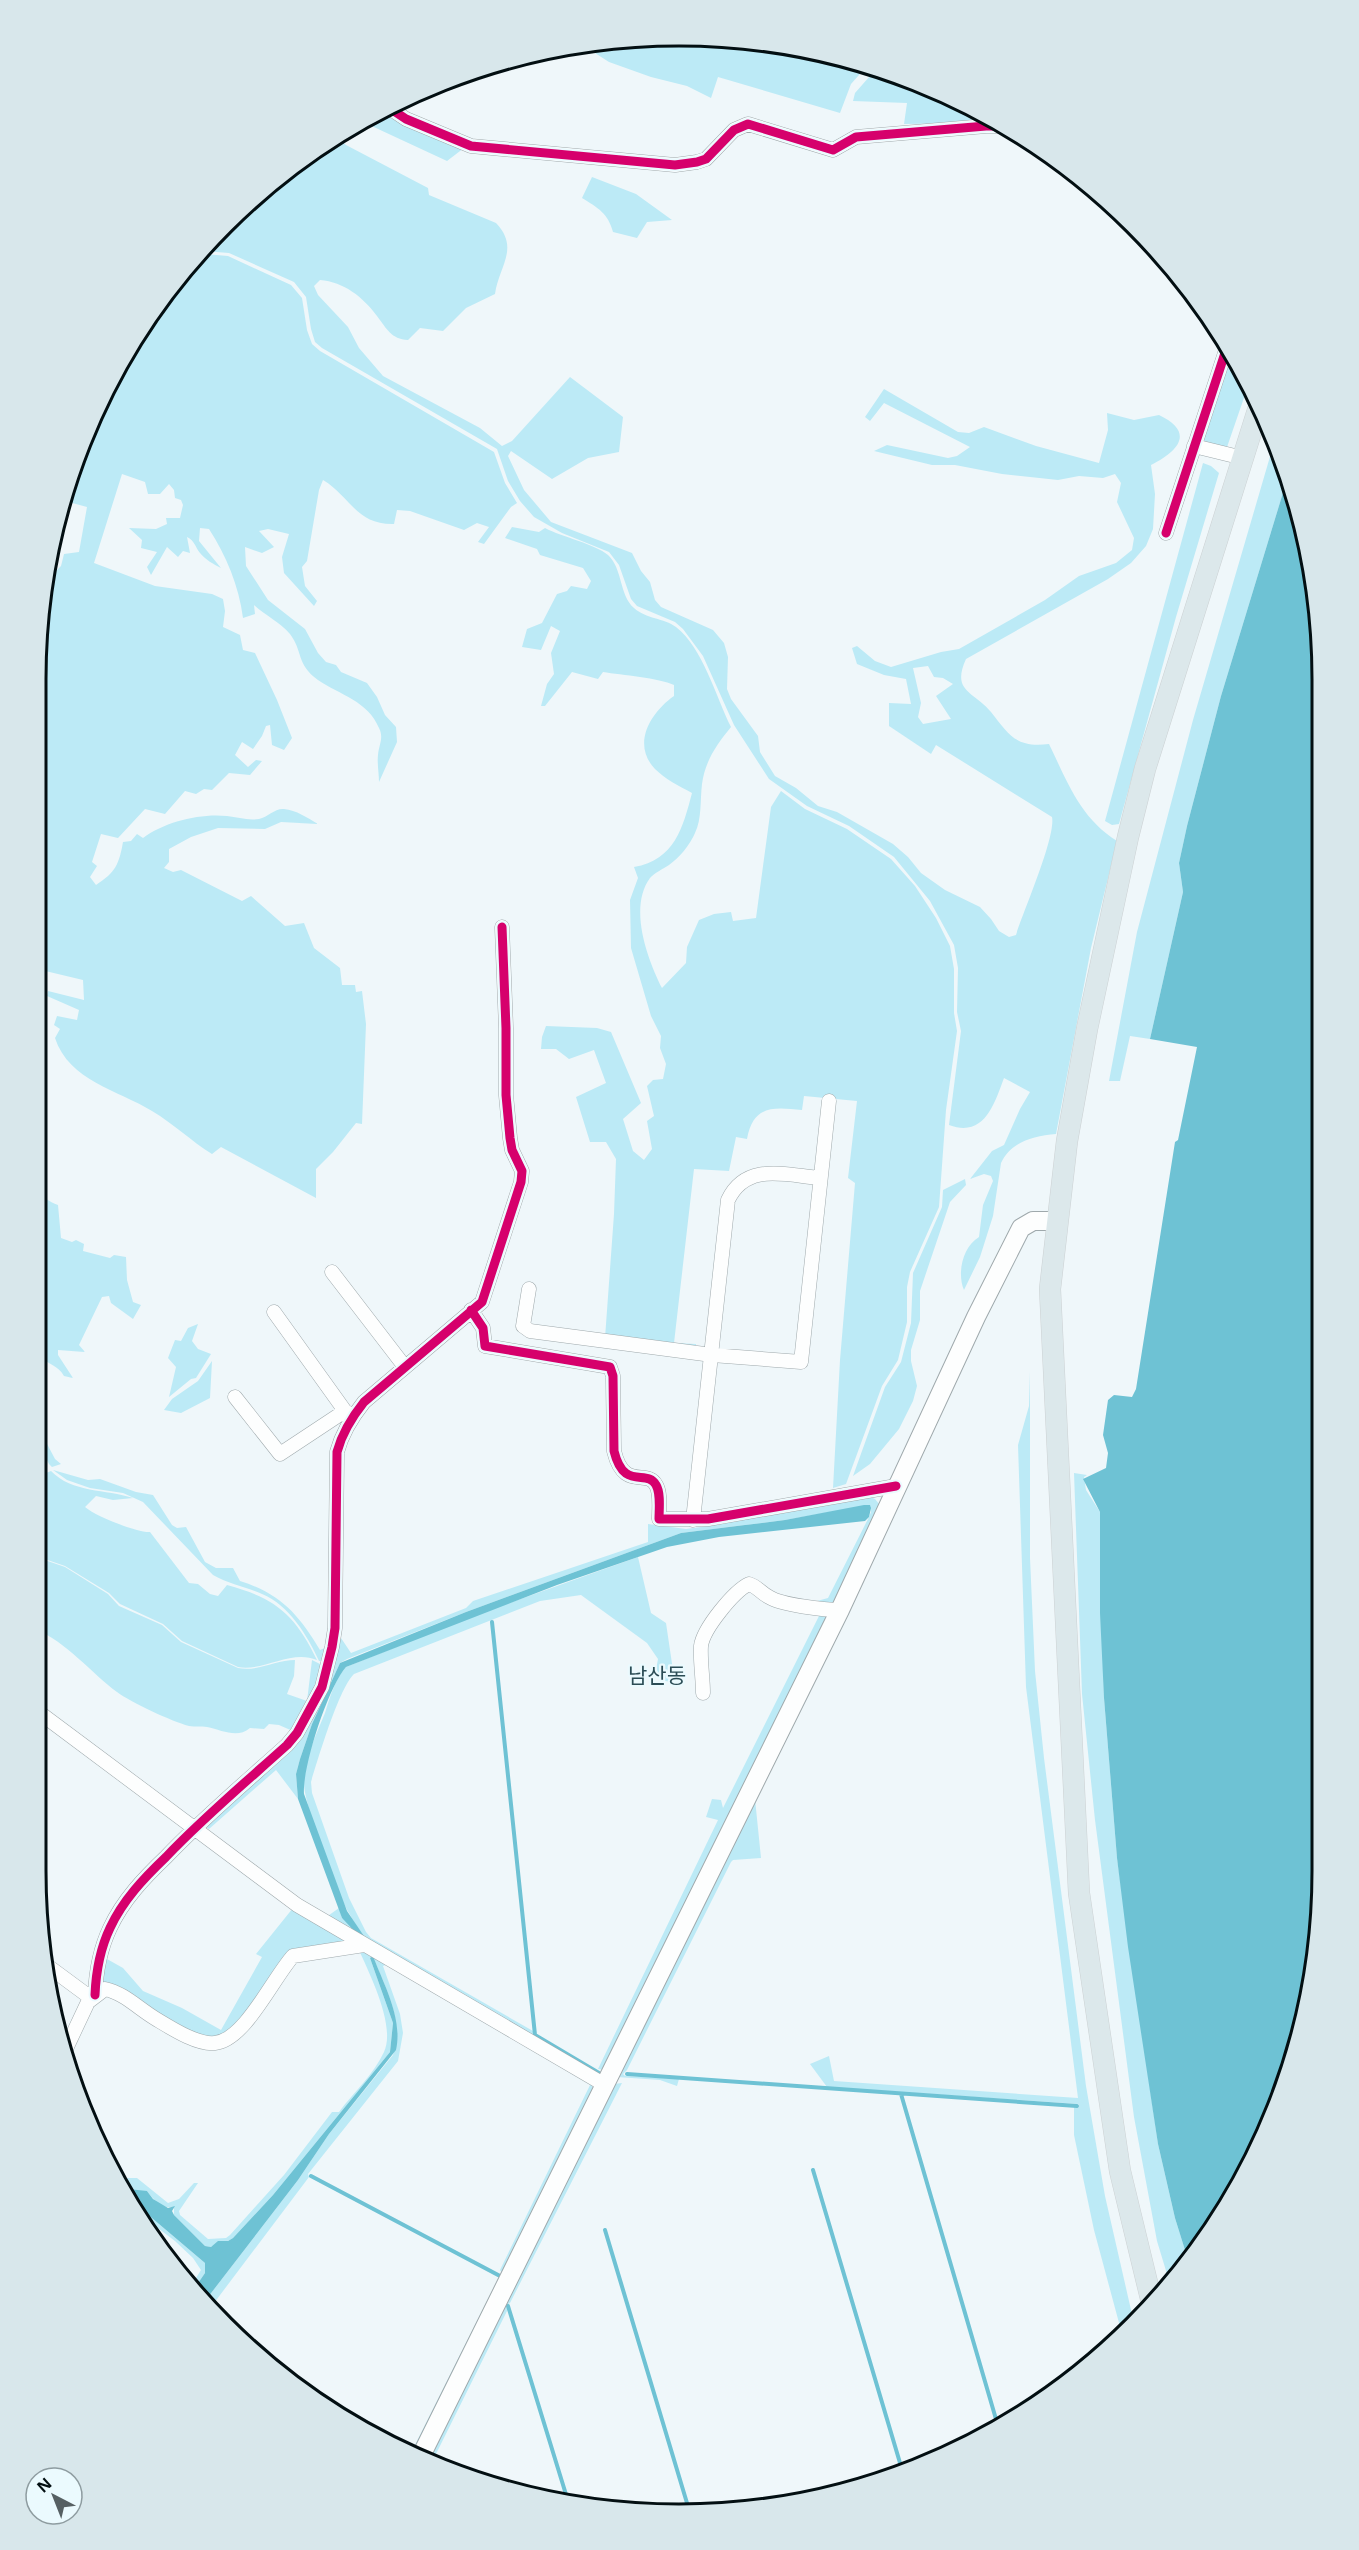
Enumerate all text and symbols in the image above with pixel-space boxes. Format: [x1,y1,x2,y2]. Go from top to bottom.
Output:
district label: 남산동 [628,1661,686,1689]
north arrow [24,2466,84,2526]
text: N [32,2472,56,2497]

